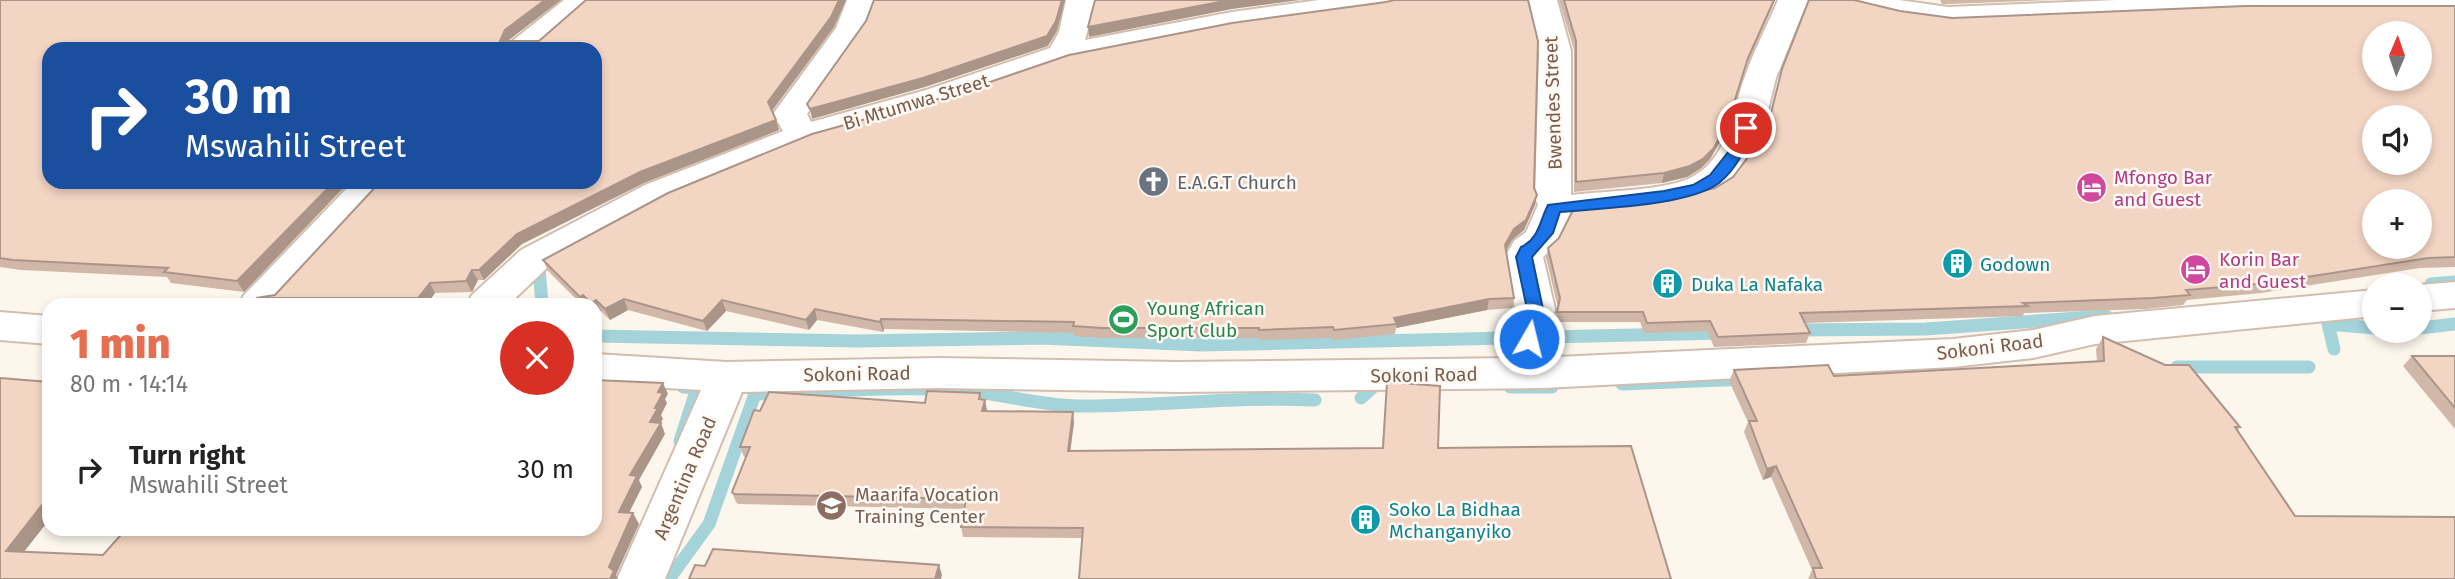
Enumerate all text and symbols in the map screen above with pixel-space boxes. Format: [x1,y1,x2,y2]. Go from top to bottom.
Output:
north arrow [2362,21,2432,91]
map controls [2362,21,2432,343]
street label: Bwendes Street [1539,36,1567,170]
text: 30 m [185,67,292,126]
street label: Bi Mtumwa Street [840,69,992,135]
icon: right [70,70,161,161]
pin [1716,98,1776,158]
button: sound [2362,105,2432,175]
icon: arrive [1727,109,1765,147]
text: Mswahili Street [185,127,406,165]
church icon: E.A.G.T Church [1137,165,1171,199]
place label: Mfongo Bar and Guest [2114,166,2213,211]
place label: E.A.G.T Church [1177,171,1297,194]
hotel icon: Mfongo Bar and Guest [2074,171,2108,205]
button: + [2362,189,2432,259]
building icon: Godown [1940,247,1974,281]
place label: Korin Bar and Guest [2219,248,2306,293]
place label: Godown [1980,253,2050,276]
hotel icon: Korin Bar and Guest [2179,253,2213,287]
building icon: Duka La Nafaka [1651,267,1685,301]
place label: Duka La Nafaka [1691,273,1823,296]
button: − [2362,273,2432,343]
place label: Young African Sport Club [1147,297,1265,342]
sports icon: Young African Sport Club [1107,302,1141,336]
position arrow [1492,302,1566,376]
text: 1 min [70,319,171,369]
button: close [500,321,574,395]
street label: Sokoni Road [1935,329,2045,365]
street label: Sokoni Road [803,362,911,386]
street label: Sokoni Road [1370,363,1478,387]
text: 80 m · 14:14 [70,370,188,398]
street label: Argentina Road [649,413,721,543]
text: Turn right [129,440,246,471]
icon: right [70,451,108,489]
text: 30 m [517,454,574,485]
text: Mswahili Street [129,471,288,499]
place label: Maarifa Vocation Training Center [855,483,999,528]
school or university icon: Maarifa Vocation Training Center [815,488,849,522]
place label: Soko La Bidhaa Mchanganyiko [1389,498,1521,543]
building icon: Soko La Bidhaa Mchanganyiko [1349,503,1383,537]

